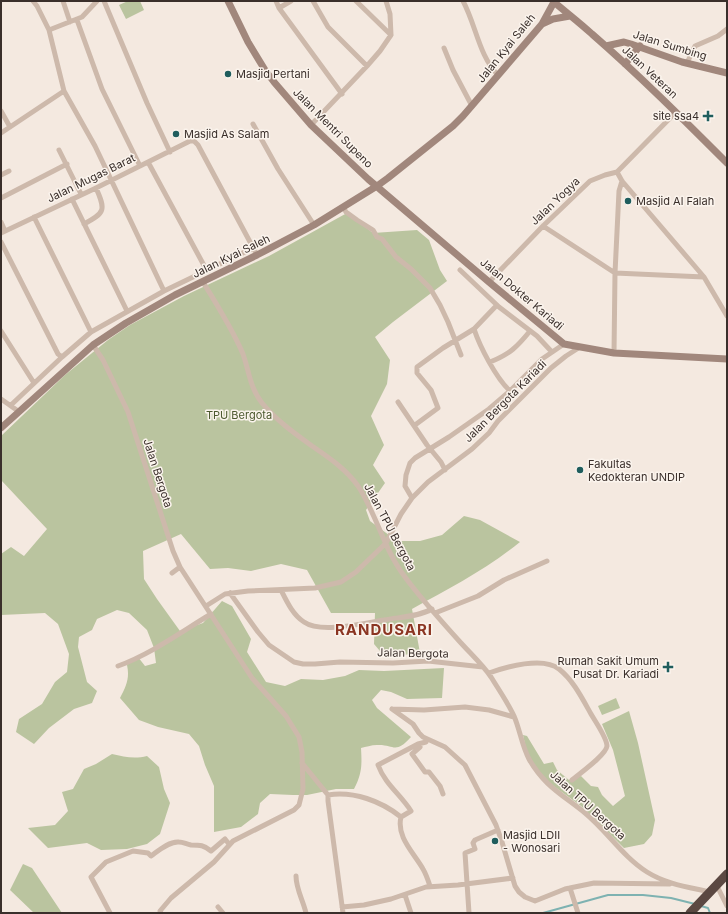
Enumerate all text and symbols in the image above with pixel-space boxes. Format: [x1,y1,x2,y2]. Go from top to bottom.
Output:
street label: Jalan Kyai Saleh [474,11,538,85]
street label: Jalan Sumbing [631,27,709,63]
street label: Jalan Veteran [619,43,681,101]
place label: Masjid Pertani [236,67,310,81]
marker: Masjid Pertani [223,69,233,79]
street label: Jalan Mentri Supeno [290,85,376,171]
place label: site ssa4 [653,109,699,123]
marker: site ssa4 [702,110,714,122]
place label: Masjid As Salam [184,127,269,141]
marker: Masjid As Salam [171,129,181,139]
street label: Jalan Mugas Barat [45,150,138,205]
street label: Jalan Yogya [527,174,583,228]
place label: Masjid Al Falah [636,194,714,208]
marker: Masjid Al Falah [623,196,633,206]
street label: Jalan Kyai Saleh [190,231,272,281]
street label: Jalan Dokter Kariadi [477,255,567,333]
street label: Jalan Bergota Kariadi [461,357,549,445]
park label: TPU Bergota [206,408,272,422]
street label: Jalan Bergota [140,437,176,509]
place label: Fakultas Kedokteran UNDIP [588,457,685,484]
marker: Fakultas Kedokteran UNDIP [575,465,585,475]
street label: Jalan TPU Bergota [361,481,419,573]
district label: RANDUSARI [335,620,433,639]
street label: Jalan Bergota [377,645,449,661]
place label: Rumah Sakit Umum Pusat Dr. Kariadi [557,654,659,681]
marker: Rumah Sakit Umum Pusat Dr. Kariadi [662,661,674,673]
street label: Jalan TPU Bergota [547,767,629,843]
place label: Masjid LDII - Wonosari [503,828,560,855]
marker: Masjid LDII - Wonosari [490,836,500,846]

